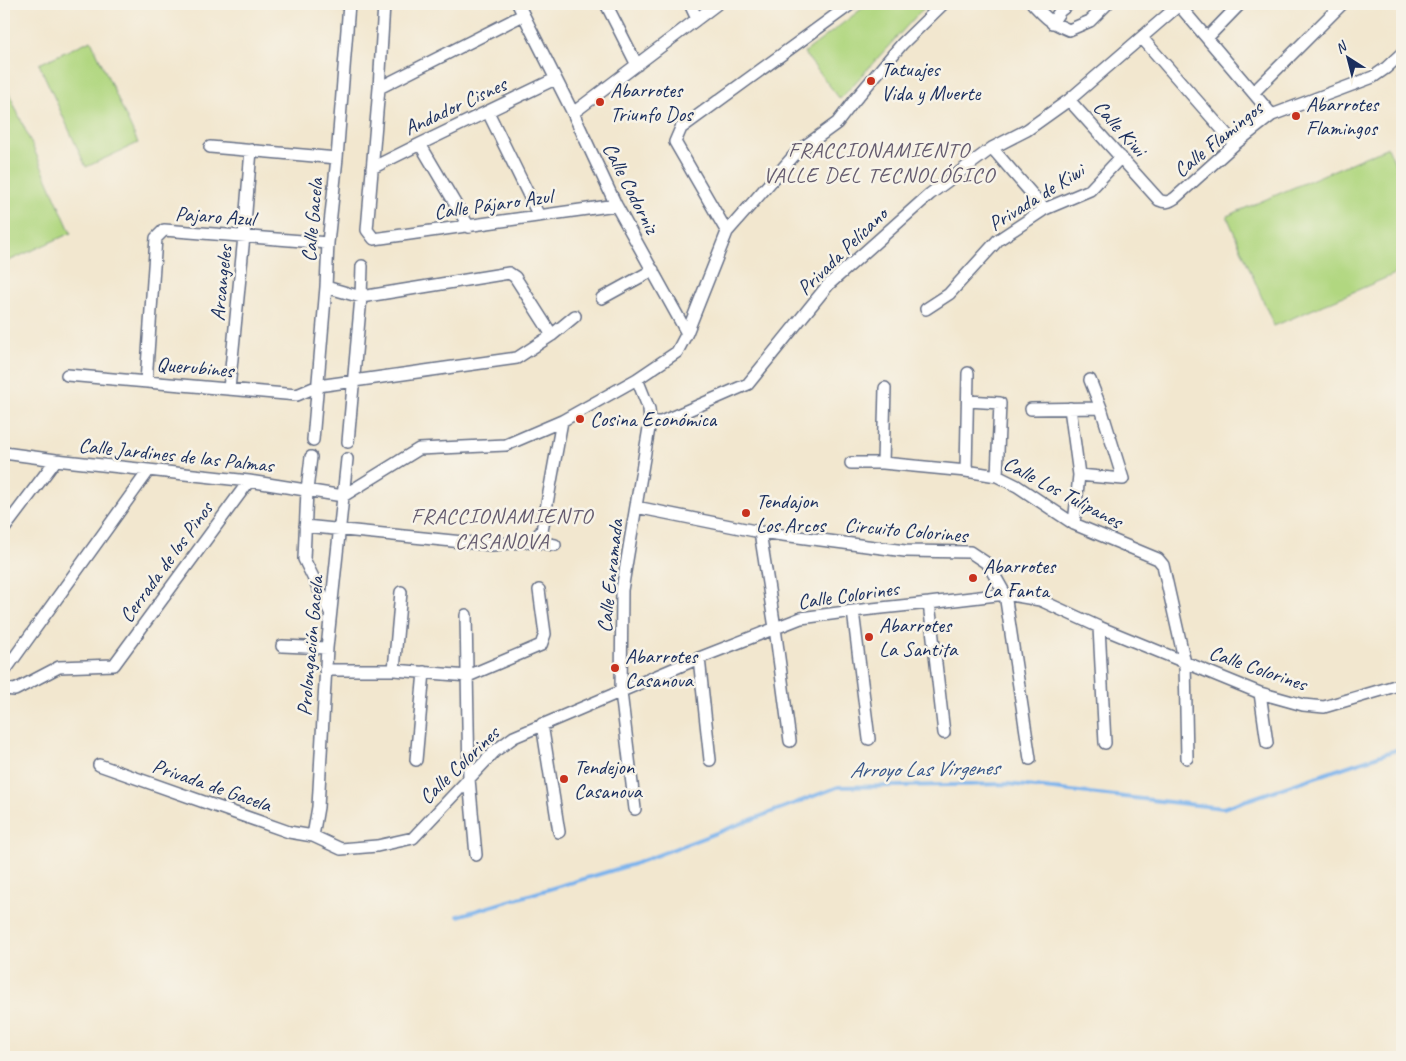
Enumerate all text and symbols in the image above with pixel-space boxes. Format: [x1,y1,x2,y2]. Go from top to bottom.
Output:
north arrow [1324,32,1374,82]
text: N [1332,37,1351,57]
place label: Tatuajes Vida y Muerte [881,56,981,106]
street label: Andador Cisnes [400,70,512,141]
marker: Tatuajes Vida y Muerte [865,75,877,87]
place label: Abarrotes Triunfo Dos [610,77,694,127]
place label: Abarrotes Flamingos [1306,91,1380,141]
street label: Calle Kiwi [1088,94,1154,164]
street label: Calle Flamingos [1168,94,1269,183]
marker: Abarrotes Triunfo Dos [594,96,606,108]
marker: Abarrotes Flamingos [1290,110,1302,122]
district label: FRACCIONAMIENTO VALLE DEL TECNOLÓGICO [763,136,996,189]
street label: Calle Codorniz [597,138,666,239]
street label: Privada de Kiwi [983,156,1091,237]
street label: Calle Gacela [295,175,329,263]
street label: Calle Pájaro Azul [432,182,557,225]
street label: Pajaro Azul [174,200,259,232]
street label: Privada Pelícano [791,200,895,301]
street label: Arcangeles [204,242,238,322]
street label: Querubines [156,351,236,383]
place label: Cosina Económica [590,406,718,432]
marker: Cosina Económica [574,413,586,425]
street label: Calle Jardines de las Palmas [77,432,277,478]
street label: Calle Los Tulipanes [999,450,1128,535]
place label: Tendajon Los Arcos [756,488,827,538]
street label: Cerrada de los Pinos [113,495,220,628]
district label: FRACCIONAMIENTO CASANOVA [411,502,594,555]
marker: Tendajon Los Arcos [740,507,752,519]
street label: Circuito Colorines [844,512,970,548]
street label: Calle Enramada [591,517,629,634]
place label: Abarrotes La Fanta [983,553,1057,603]
marker: Abarrotes La Fanta [967,572,979,584]
street label: Prolongación Gacela [291,573,329,717]
street label: Calle Colorines [796,575,902,615]
place label: Abarrotes La Santita [879,612,959,662]
marker: Abarrotes La Santita [863,631,875,643]
street label: Calle Colorines [1206,639,1312,697]
place label: Abarrotes Casanova [625,643,699,693]
marker: Abarrotes Casanova [609,662,621,674]
street label: Calle Colorines [413,719,506,810]
street label: Privada de Gacela [149,752,277,818]
place label: Tendejon Casanova [574,754,643,804]
water label: Arroyo Las Virgenes [849,754,1002,784]
marker: Tendejon Casanova [558,773,570,785]

